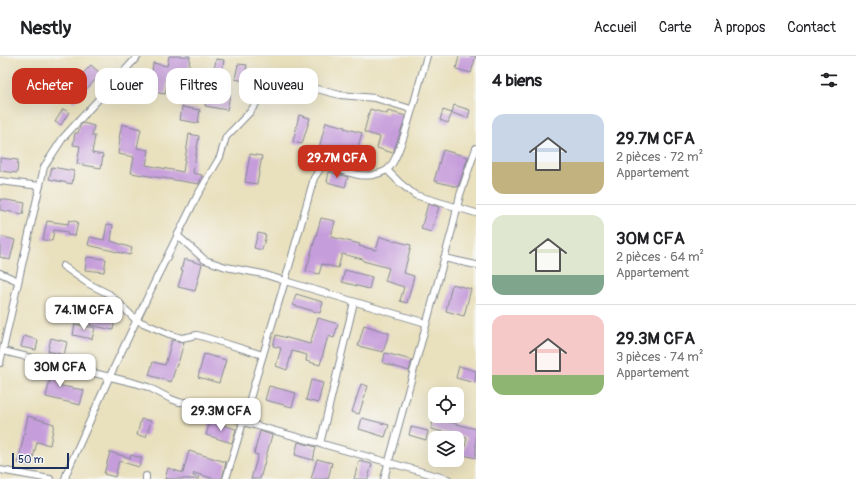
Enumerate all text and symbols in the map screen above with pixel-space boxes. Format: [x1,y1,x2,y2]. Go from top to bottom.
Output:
text: Nestly [20,16,71,40]
text: Accueil [594,19,637,36]
text: Carte [659,19,691,36]
text: À propos [713,19,765,36]
text: Contact [787,19,836,36]
chip: Acheter [12,68,87,104]
chip: Louer [95,68,158,104]
chip: Filtres [166,68,231,104]
chip: Nouveau [239,68,318,104]
icon: filters [818,69,840,91]
text: 4 biens [492,70,542,91]
text: 29.7M CFA [616,128,695,149]
icon: home [524,130,572,178]
pin: 29.7M CFA [291,145,383,179]
text: 2 pièces · 72 m² [616,149,703,165]
text: 29.7M CFA [307,150,367,166]
text: Appartement [616,165,689,181]
text: 30M CFA [616,228,685,249]
icon: home [524,231,572,279]
text: 2 pièces · 64 m² [616,249,704,265]
text: Appartement [616,265,689,281]
pin: 74.1M CFA [38,297,130,331]
text: 74.1M CFA [55,302,113,318]
text: 29.3M CFA [616,328,695,349]
icon: home [524,331,572,379]
text: 3 pièces · 74 m² [616,349,703,365]
pin: 30M CFA [23,354,97,388]
text: 30M CFA [34,359,86,375]
text: Appartement [616,365,689,381]
map controls [428,387,464,467]
button: locate [428,387,464,423]
pin: 29.3M CFA [175,398,267,432]
text: 29.3M CFA [191,403,251,419]
button: layers [428,431,464,467]
scale bar [12,451,69,470]
text: 50 m [18,453,44,466]

